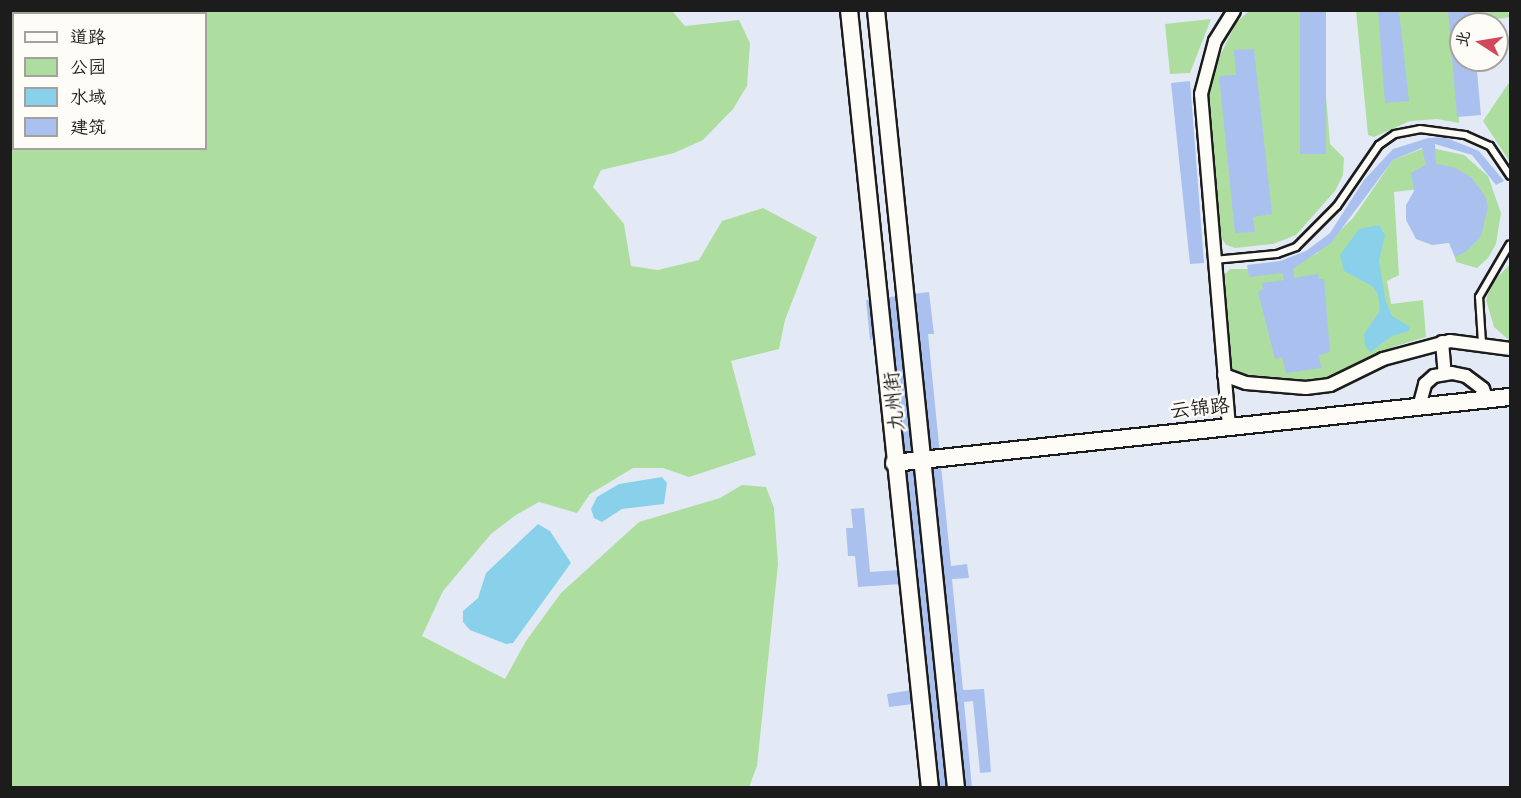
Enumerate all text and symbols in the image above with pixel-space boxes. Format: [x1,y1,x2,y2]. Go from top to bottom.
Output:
legend [12,12,207,150]
north arrow [1449,12,1509,72]
text: 道路 [70,25,106,50]
text: 北 [1451,29,1476,49]
text: 公园 [70,55,106,80]
text: 水域 [70,85,106,110]
text: 建筑 [70,115,106,140]
street label: 九州街 [880,370,910,432]
street label: 云锦路 [1169,394,1231,424]

